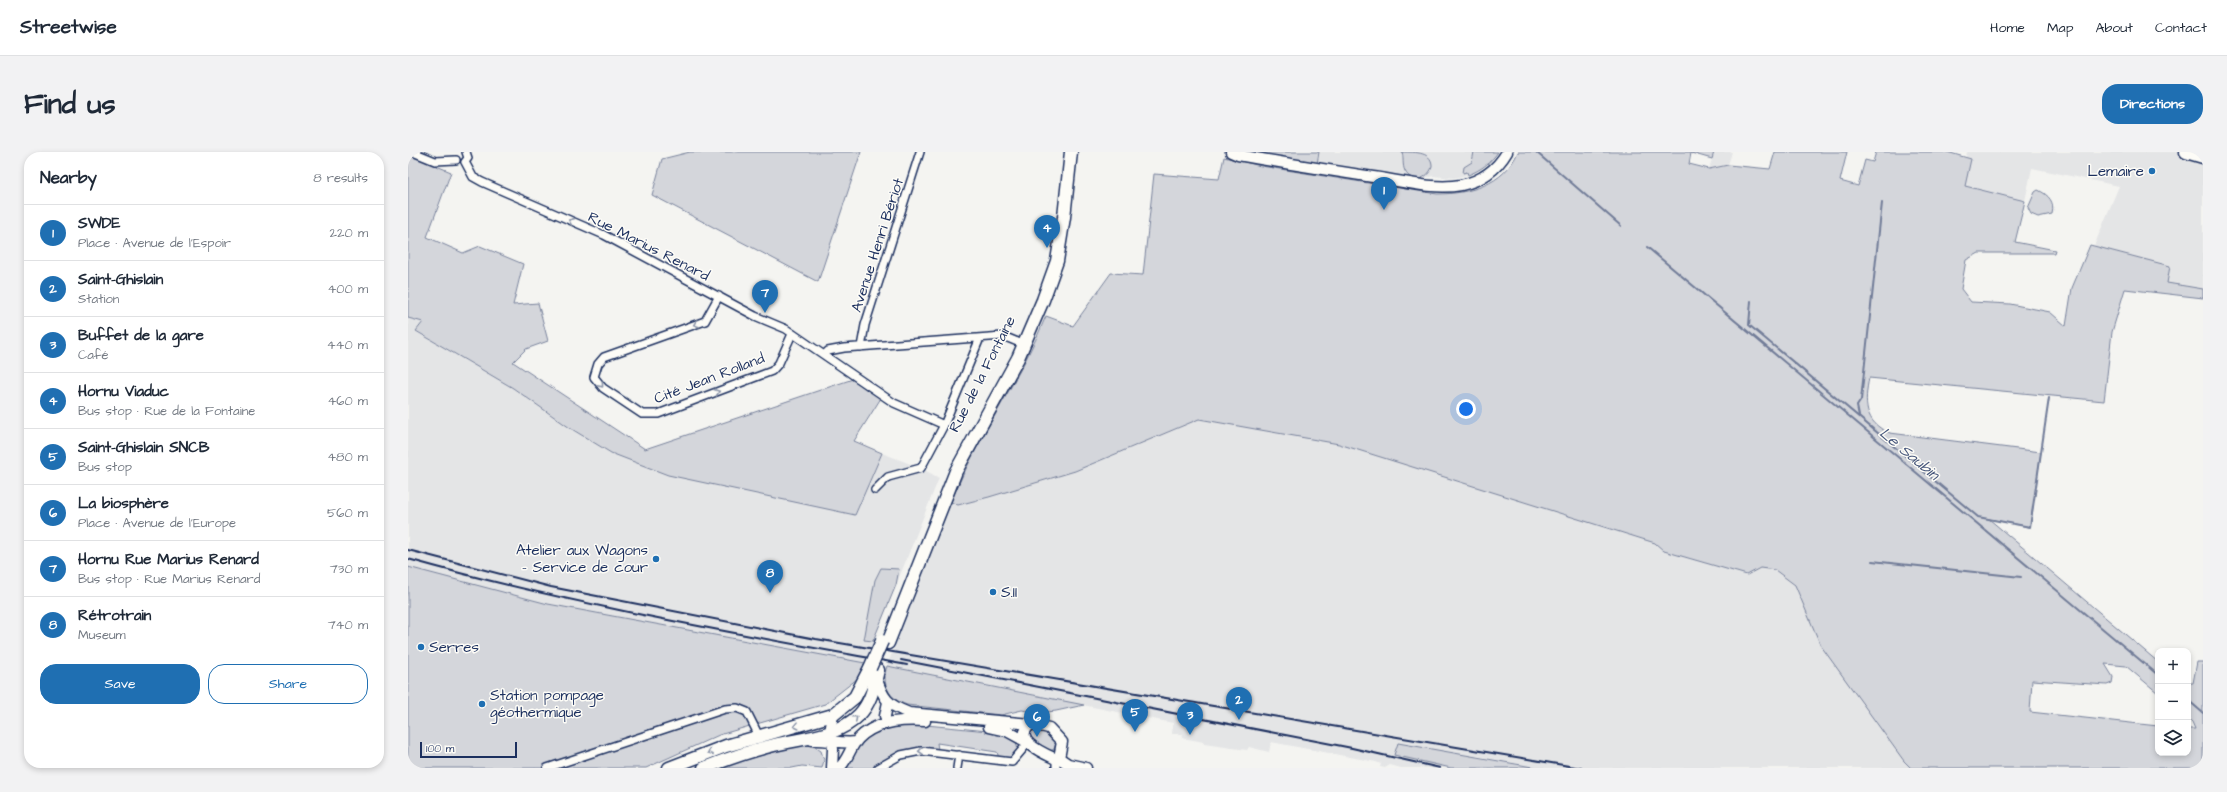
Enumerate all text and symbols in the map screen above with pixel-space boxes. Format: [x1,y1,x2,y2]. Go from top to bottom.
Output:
text: Streetwise [20,14,117,41]
text: Home [1990,18,2025,38]
text: Map [2047,18,2073,38]
text: About [2095,18,2133,38]
text: Contact [2155,18,2207,38]
button: Directions [2102,84,2203,124]
text: Find us [24,85,115,124]
place label: Lemaire [2088,161,2144,182]
text: Nearby [40,166,97,190]
marker: Lemaire [2147,166,2157,176]
text: 8 results [313,169,368,187]
street label: Avenue Henri Bériot [846,175,909,315]
pin: 1 [1371,177,1397,210]
street label: Rue Marius Renard [584,207,714,286]
text: SWDE [78,213,120,234]
pin: 4 [1034,215,1060,248]
one-way arrow [567,218,575,226]
text: 1 [52,224,54,242]
text: 220 m [330,224,368,242]
text: Place · Avenue de l'Espoir [78,234,231,252]
text: Saint-Ghislain [78,269,163,290]
text: 2 [49,280,57,298]
text: 400 m [327,280,368,298]
pin: 7 [752,280,778,313]
text: Station [78,290,119,308]
street label: Rue de la Fontaine [944,312,1021,436]
one-way arrow [692,320,699,328]
text: Buffet de la gare [78,325,204,346]
text: 3 [50,336,56,354]
text: 440 m [327,336,368,354]
text: Café [78,346,109,364]
street label: Cité Jean Rolland [651,348,768,409]
one-way arrow [596,380,603,387]
text: Hornu Viaduc [78,381,169,402]
one-way arrow [714,388,721,397]
text: 4 [49,392,57,410]
text: 460 m [327,392,368,410]
your location [1456,399,1476,419]
text: Bus stop · Rue de la Fontaine [78,402,255,420]
water label: Le Saubin [1875,422,1946,487]
text: Saint-Ghislain SNCB [78,437,209,458]
text: 5 [48,448,58,466]
text: 480 m [327,448,368,466]
text: Bus stop [78,458,132,476]
text: La biosphère [78,493,169,514]
text: 6 [49,504,57,522]
text: 560 m [327,504,368,522]
text: Place · Avenue de l'Europe [78,514,236,532]
place label: Atelier aux Wagons - Service de cour [516,540,648,578]
text: Hornu Rue Marius Renard [78,549,259,570]
marker: Atelier aux Wagons - Service de cour [651,554,661,564]
text: 7 [49,560,57,578]
text: 730 m [330,560,368,578]
pin: 8 [757,560,783,593]
text: Bus stop · Rue Marius Renard [78,570,260,588]
place label: S.II [1001,582,1017,603]
marker: S.II [988,587,998,597]
text: Rétrotrain [78,605,151,626]
text: 8 [49,616,57,634]
text: 740 m [328,616,368,634]
text: Museum [78,626,126,644]
place label: Serres [429,637,479,658]
marker: Serres [416,642,426,652]
map controls [2155,648,2191,756]
button: + [2155,648,2191,684]
button: Save [40,664,200,704]
button: Share [208,664,368,704]
button: − [2155,684,2191,720]
place label: Station pompage géothermique [490,685,604,724]
pin: 2 [1226,687,1252,720]
marker: Station pompage géothermique [477,699,487,709]
pin: 5 [1122,699,1148,732]
pin: 3 [1177,702,1203,735]
pin: 6 [1024,704,1050,737]
one-way arrow [850,716,858,723]
button: layers [2155,720,2191,756]
one-way arrow [793,721,799,729]
scale bar [420,740,517,759]
text: 100 m [426,741,454,756]
one-way arrow [918,747,924,756]
one-way arrow [706,748,713,756]

